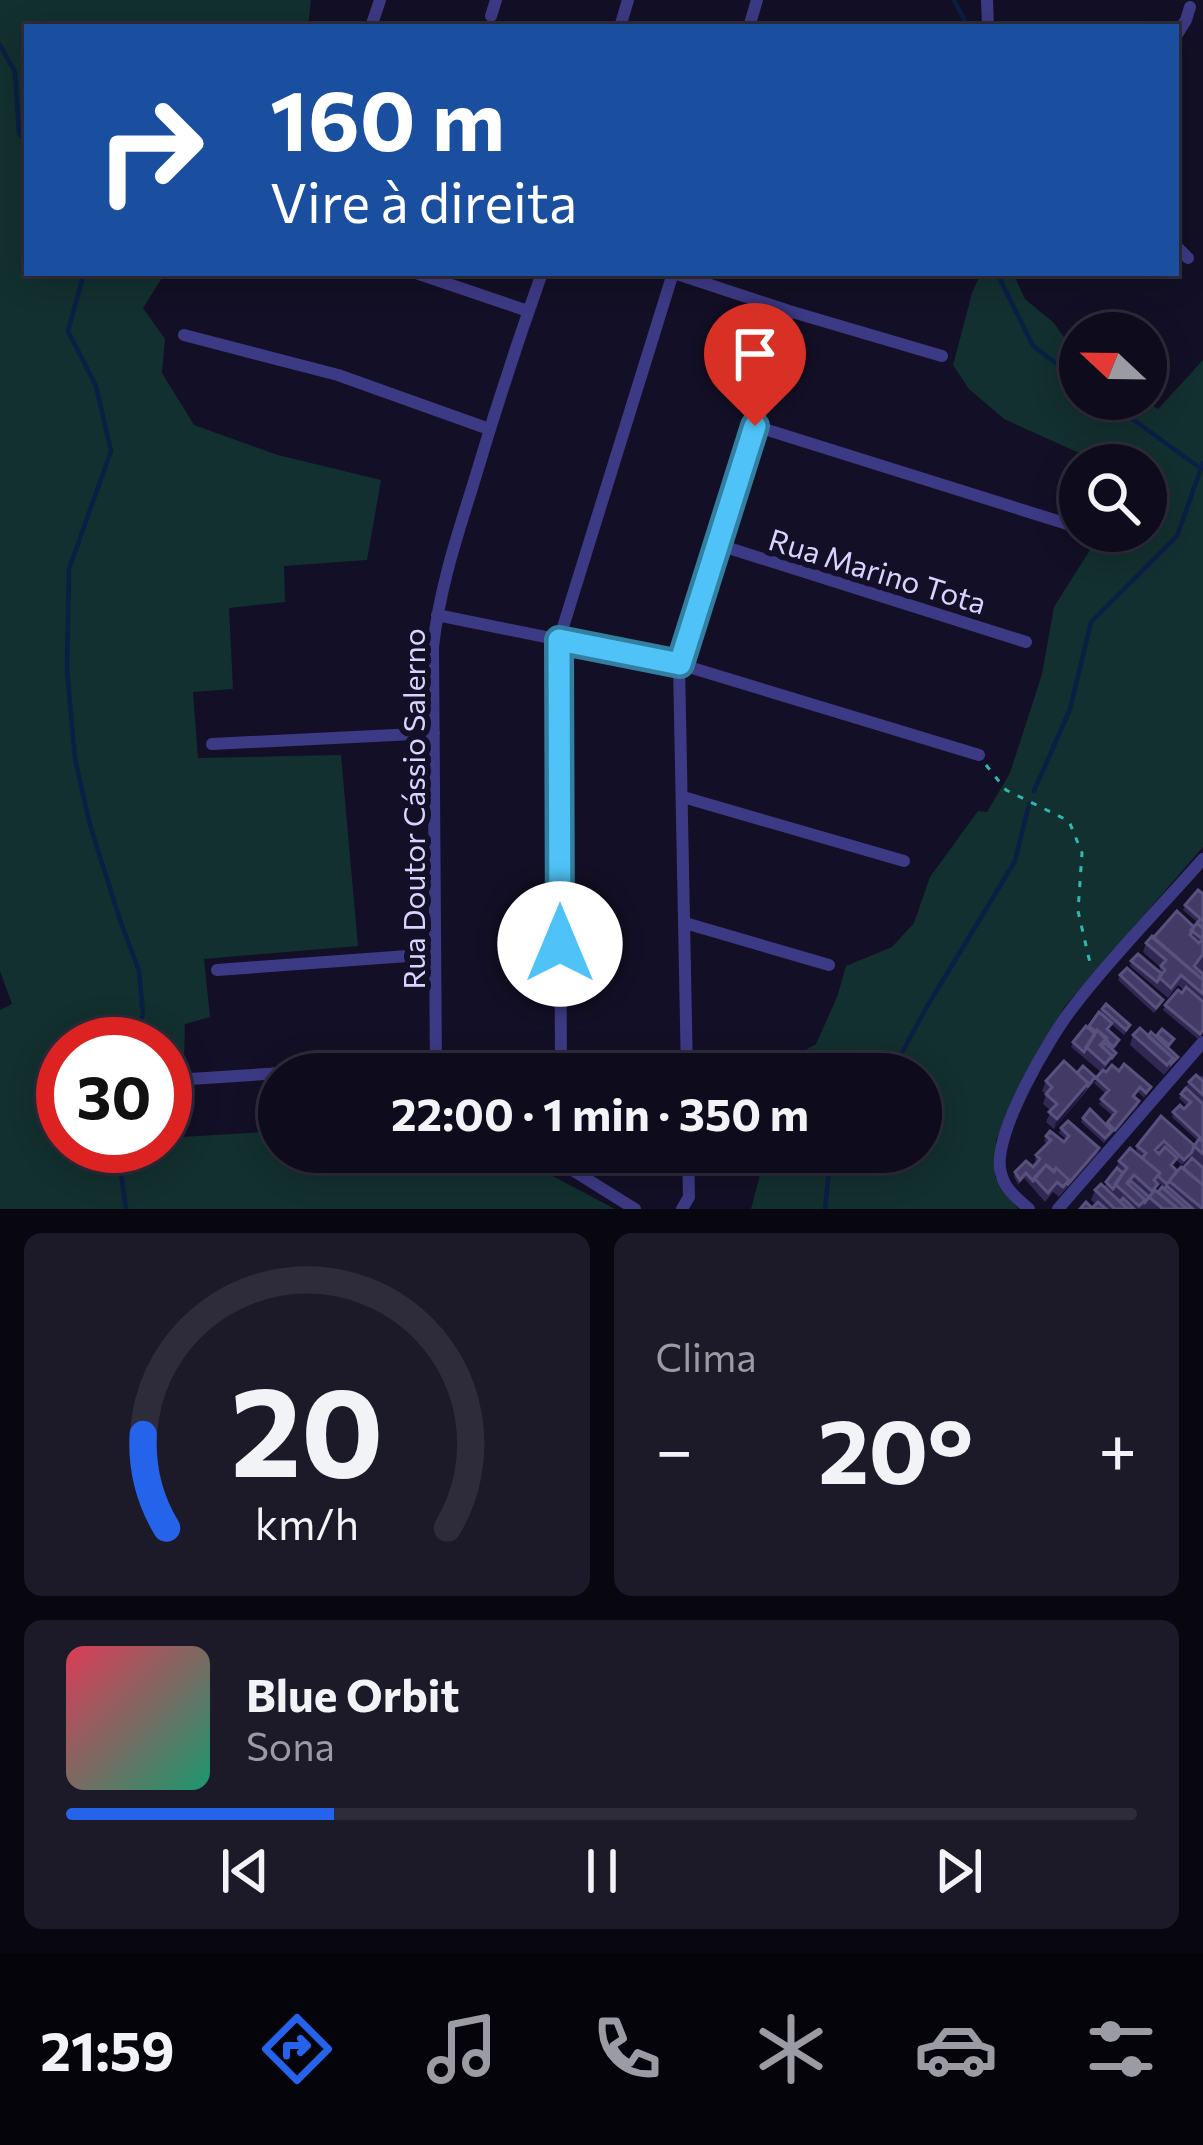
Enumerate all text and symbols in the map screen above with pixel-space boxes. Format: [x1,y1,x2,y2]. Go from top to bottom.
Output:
text: 160 m [270,66,505,168]
icon: right [72,72,228,228]
text: Vire à direita [270,168,577,234]
pin [704,303,806,426]
north arrow [1059,312,1167,420]
map controls [1059,312,1167,552]
icon: arrive [722,321,788,387]
button: search [1059,444,1167,552]
street label: Rua Marino Tota [765,519,991,621]
street label: Rua Doutor Cássio Salerno [394,628,431,990]
position arrow [497,881,623,1007]
speed limit sign: 30 [36,1017,192,1173]
text: 22:00 · 1 min · 350 m [391,1085,809,1140]
text: Clima [656,1332,757,1380]
text: 20 [230,1350,383,1503]
text: 20° [818,1392,973,1503]
text: − [656,1407,693,1488]
text: + [1098,1407,1137,1488]
text: km/h [255,1495,359,1548]
text: Blue Orbit [246,1666,459,1721]
text: Sona [246,1721,335,1769]
icon: previous [212,1838,278,1904]
icon: pause [569,1838,635,1904]
icon: next [926,1838,992,1904]
icon: directions [255,2007,339,2091]
icon: music [420,2007,504,2091]
icon: phone [585,2007,669,2091]
icon: climate [749,2007,833,2091]
icon: car [914,2007,998,2091]
icon: filters [1079,2007,1163,2091]
text: 21:59 [40,2016,175,2082]

